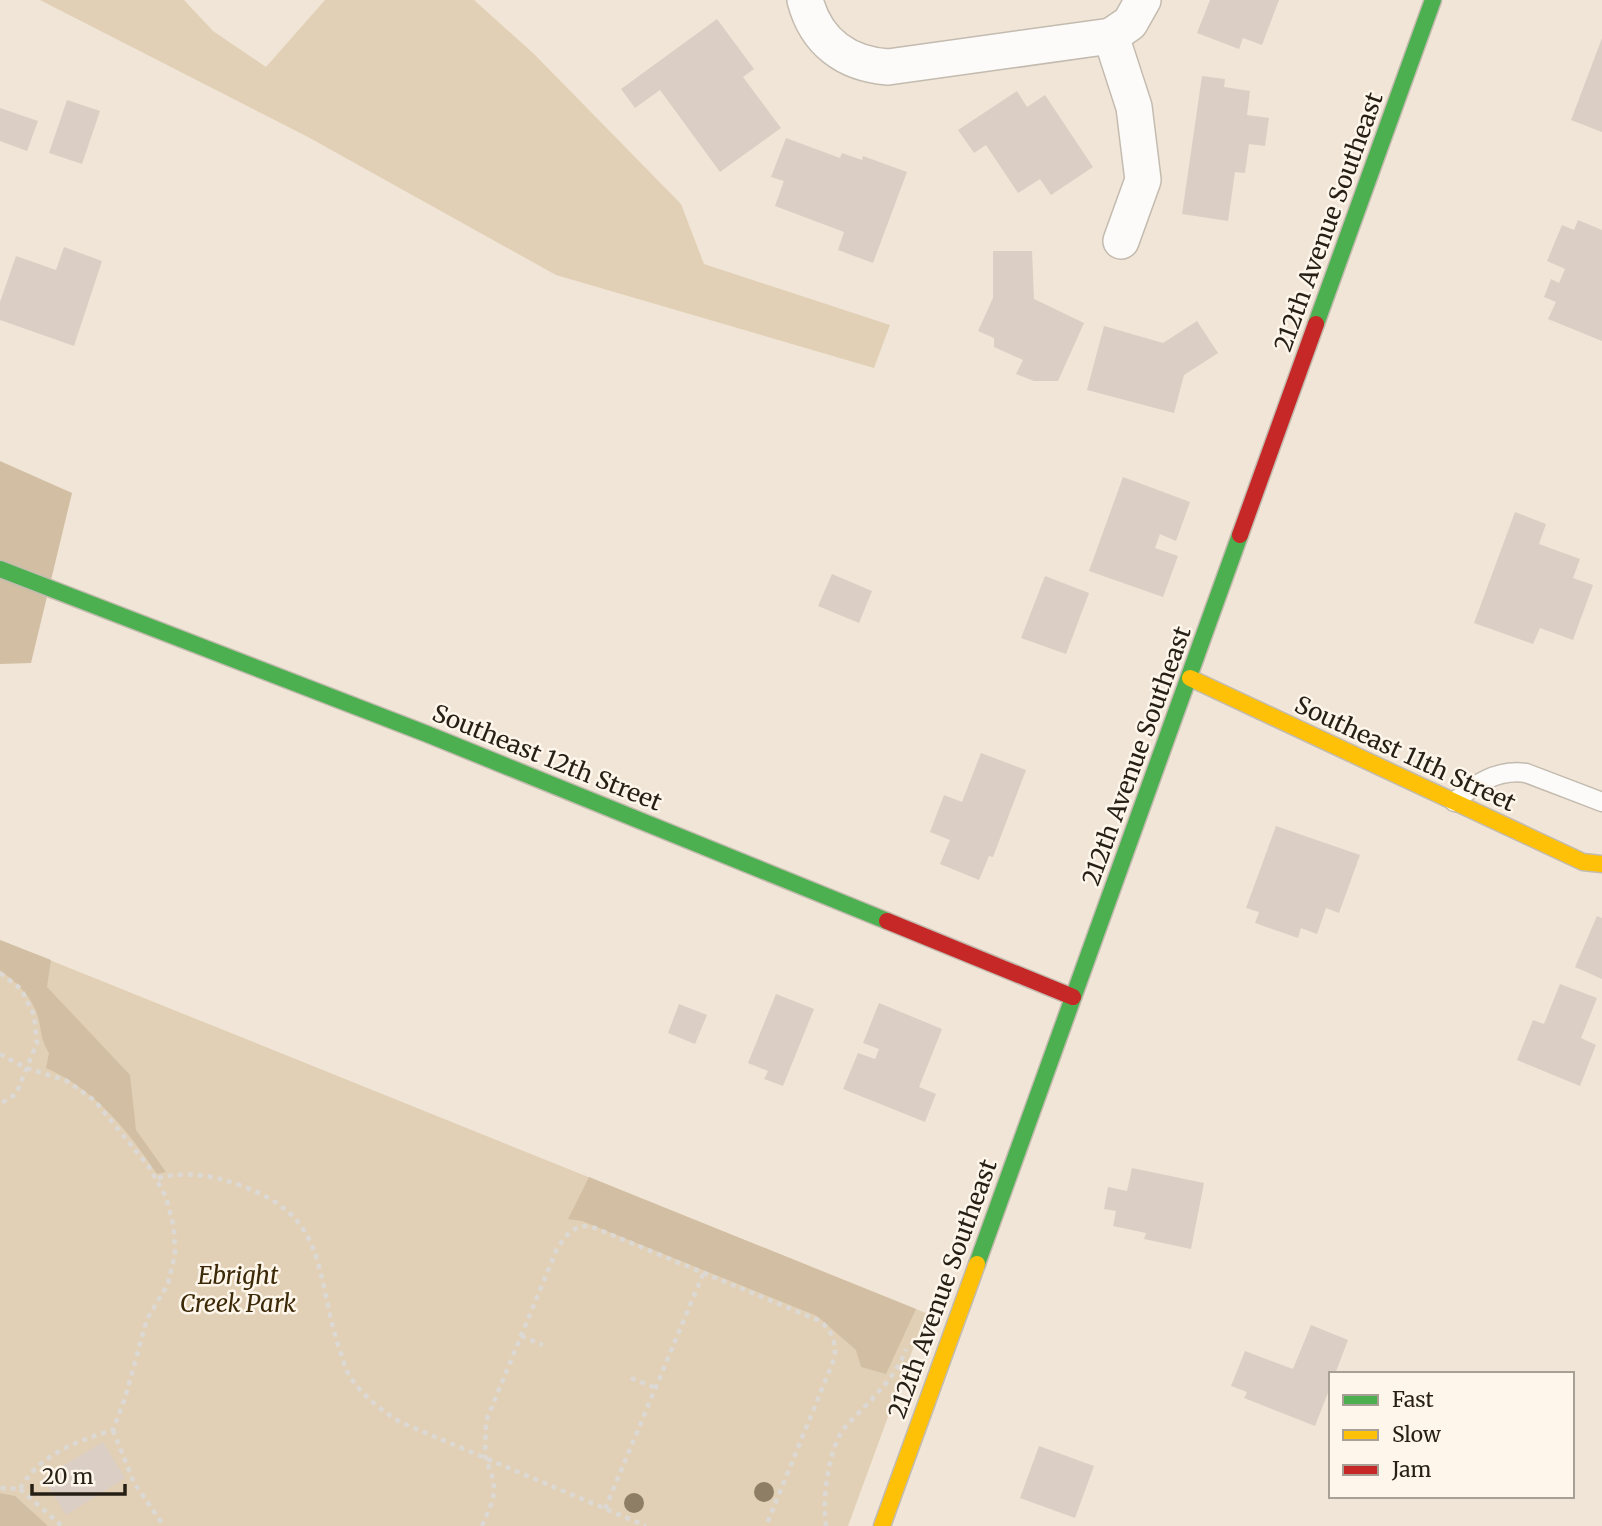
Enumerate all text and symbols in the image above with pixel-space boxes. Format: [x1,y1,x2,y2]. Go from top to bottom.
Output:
street label: 212th Avenue Southeast [1267,87,1390,356]
street label: 212th Avenue Southeast [1075,621,1198,890]
street label: Southeast 11th Street [1290,689,1521,819]
street label: Southeast 12th Street [428,697,667,818]
street label: 212th Avenue Southeast [881,1154,1004,1423]
park label: Ebright Creek Park [180,1260,296,1319]
legend [1329,1372,1574,1498]
text: Fast [1392,1386,1434,1413]
text: Slow [1392,1421,1441,1448]
scale bar [32,1452,124,1496]
text: Jam [1391,1456,1431,1483]
text: 20 m [42,1463,94,1490]

